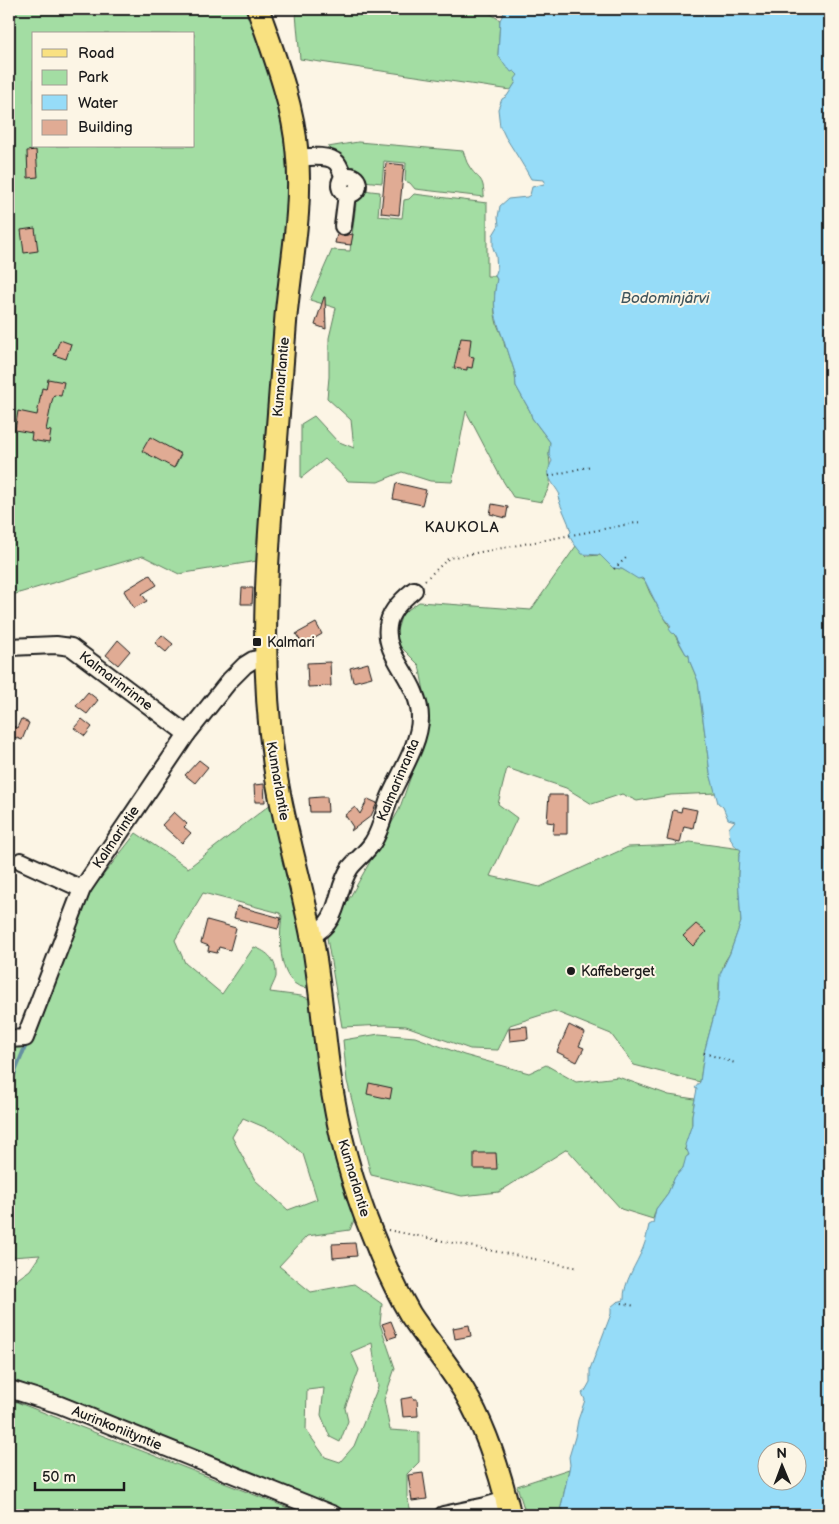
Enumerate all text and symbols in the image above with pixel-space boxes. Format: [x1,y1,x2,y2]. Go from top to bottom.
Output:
legend [32,32,195,148]
text: Road [78,44,114,63]
text: Park [78,68,109,87]
text: Water [78,94,118,113]
text: Building [78,118,133,137]
water label: Bodominjärvi [621,289,710,308]
street label: Kunnarlantie [269,336,293,418]
district label: KAUKOLA [424,518,500,537]
place label: Kalmari [267,634,315,651]
marker: Kalmari [251,636,263,648]
street label: Kalmarinrinne [76,648,156,714]
street label: Kalmarinranta [373,736,423,824]
street label: Kunnarlantie [263,740,293,822]
street label: Kalmarintie [89,803,143,871]
place label: Kaffeberget [581,963,656,980]
marker: Kaffeberget [565,965,577,977]
street label: Kunnarlantie [334,1137,374,1219]
street label: Aurinkoniityntie [69,1402,165,1454]
north arrow [756,1442,806,1492]
text: N [776,1445,787,1462]
scale bar [35,1459,124,1491]
text: 50 m [42,1468,76,1487]

